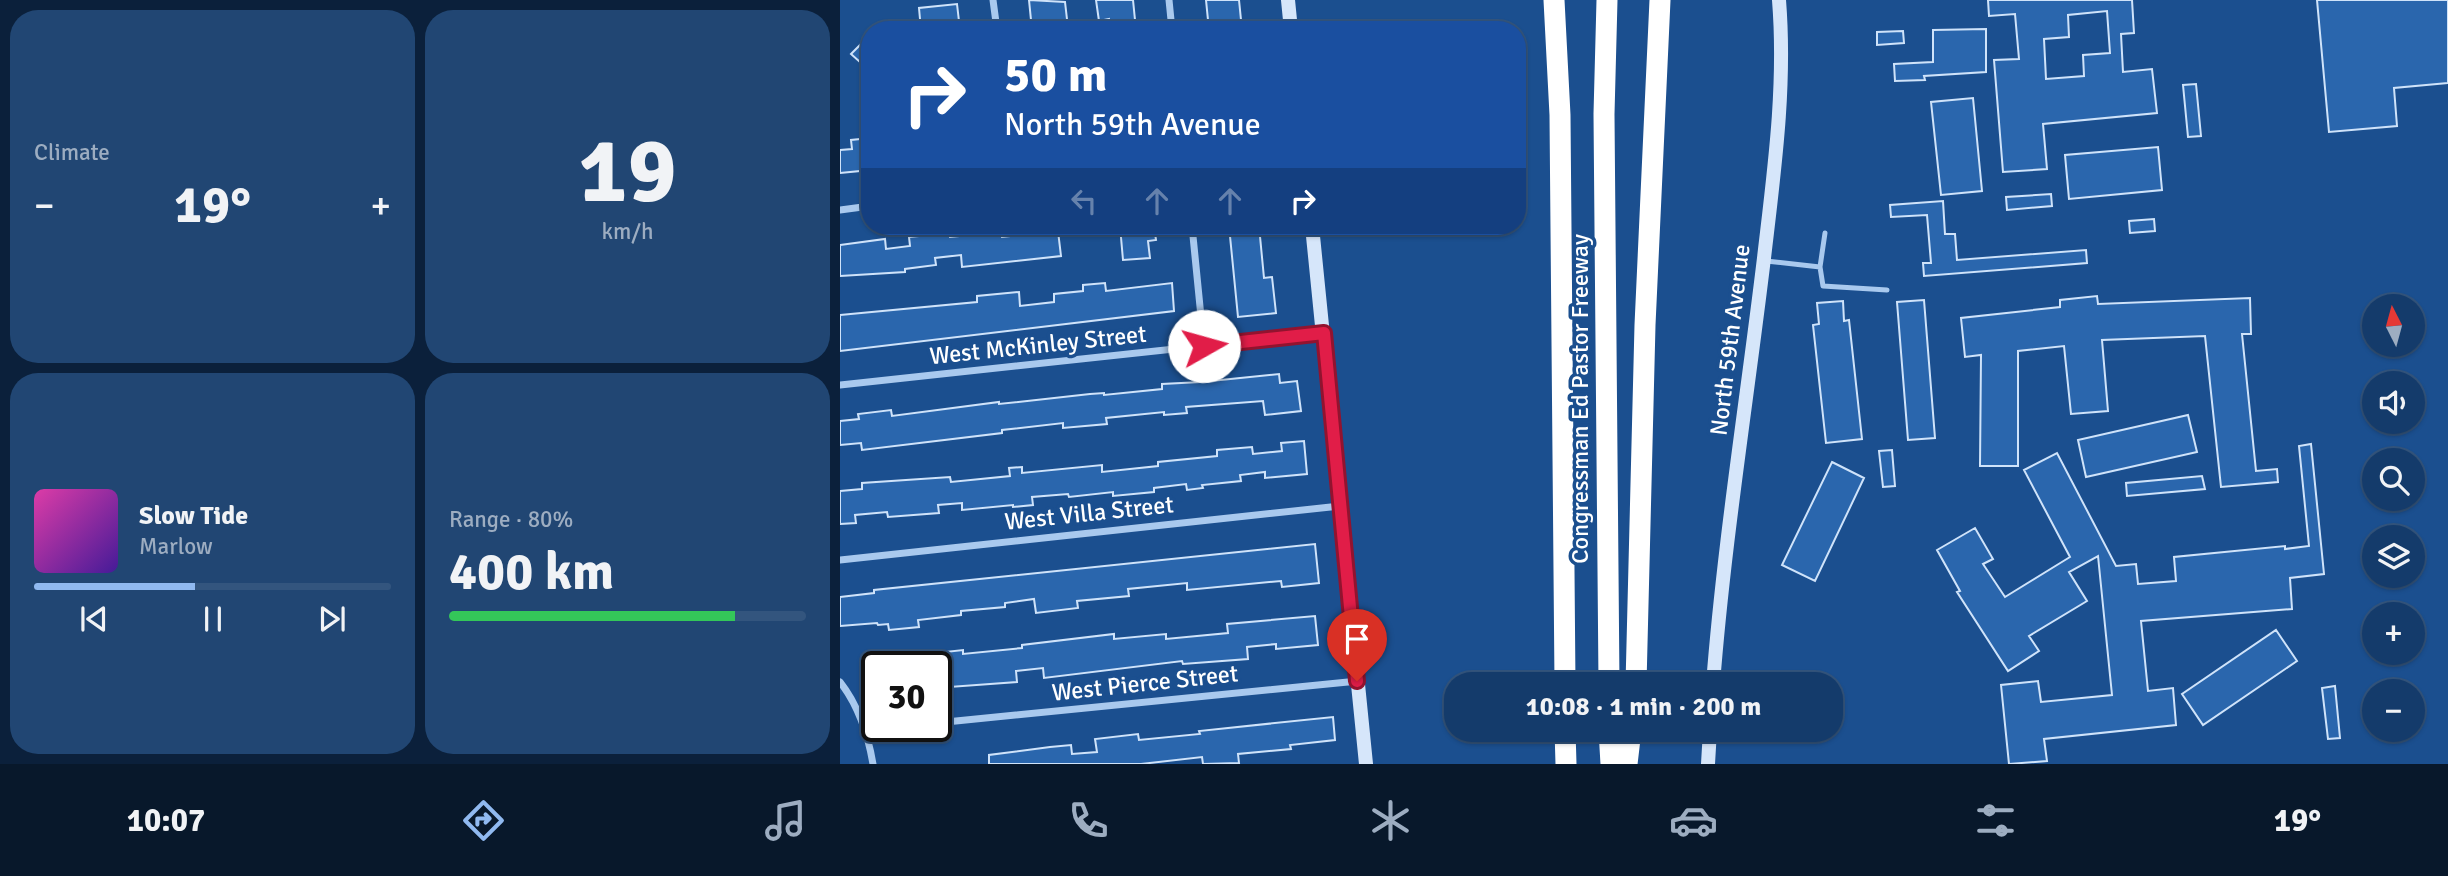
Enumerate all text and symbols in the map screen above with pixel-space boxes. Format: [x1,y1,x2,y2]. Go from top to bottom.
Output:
text: 50 m [1004,45,1107,105]
icon: right [889,49,980,140]
text: North 59th Avenue [1004,105,1261,144]
text: 19 [578,115,677,228]
text: Climate [34,138,110,167]
text: 19° [174,173,251,237]
text: − [34,182,55,229]
text: + [370,182,391,229]
icon: left [1065,182,1103,220]
icon: ahead [1138,182,1176,220]
icon: ahead [1211,182,1249,220]
icon: right [1284,182,1322,220]
text: km/h [601,217,654,246]
street label: Congressman Ed Pastor Freeway [1565,234,1595,564]
street label: North 59th Avenue [1703,243,1757,437]
north arrow [2362,294,2426,357]
map controls [2362,294,2425,742]
position arrow [1167,309,1241,383]
street label: West McKinley Street [928,319,1148,371]
button: sound [2362,371,2425,434]
button: search [2362,448,2425,511]
street label: West Villa Street [1003,489,1175,537]
text: Slow Tide [139,500,248,532]
text: Range · 80% [449,505,573,534]
button: layers [2362,525,2425,588]
text: Marlow [139,532,213,561]
text: 400 km [449,540,614,604]
icon: previous [75,600,113,638]
icon: pause [194,600,232,638]
icon: next [313,600,351,638]
button: + [2362,602,2425,665]
pin [1327,609,1387,681]
icon: arrive [1338,620,1376,658]
speed limit sign: 30 [861,651,952,742]
street label: West Pierce Street [1050,658,1240,708]
button: − [2362,679,2425,742]
text: 10:08 · 1 min · 200 m [1526,691,1761,723]
icon: directions [459,796,508,845]
icon: music [761,796,810,845]
icon: phone [1064,796,1113,845]
icon: climate [1366,796,1415,845]
icon: car [1669,796,1718,845]
icon: filters [1971,796,2020,845]
text: 10:07 [127,801,205,840]
text: 19° [2274,801,2321,840]

